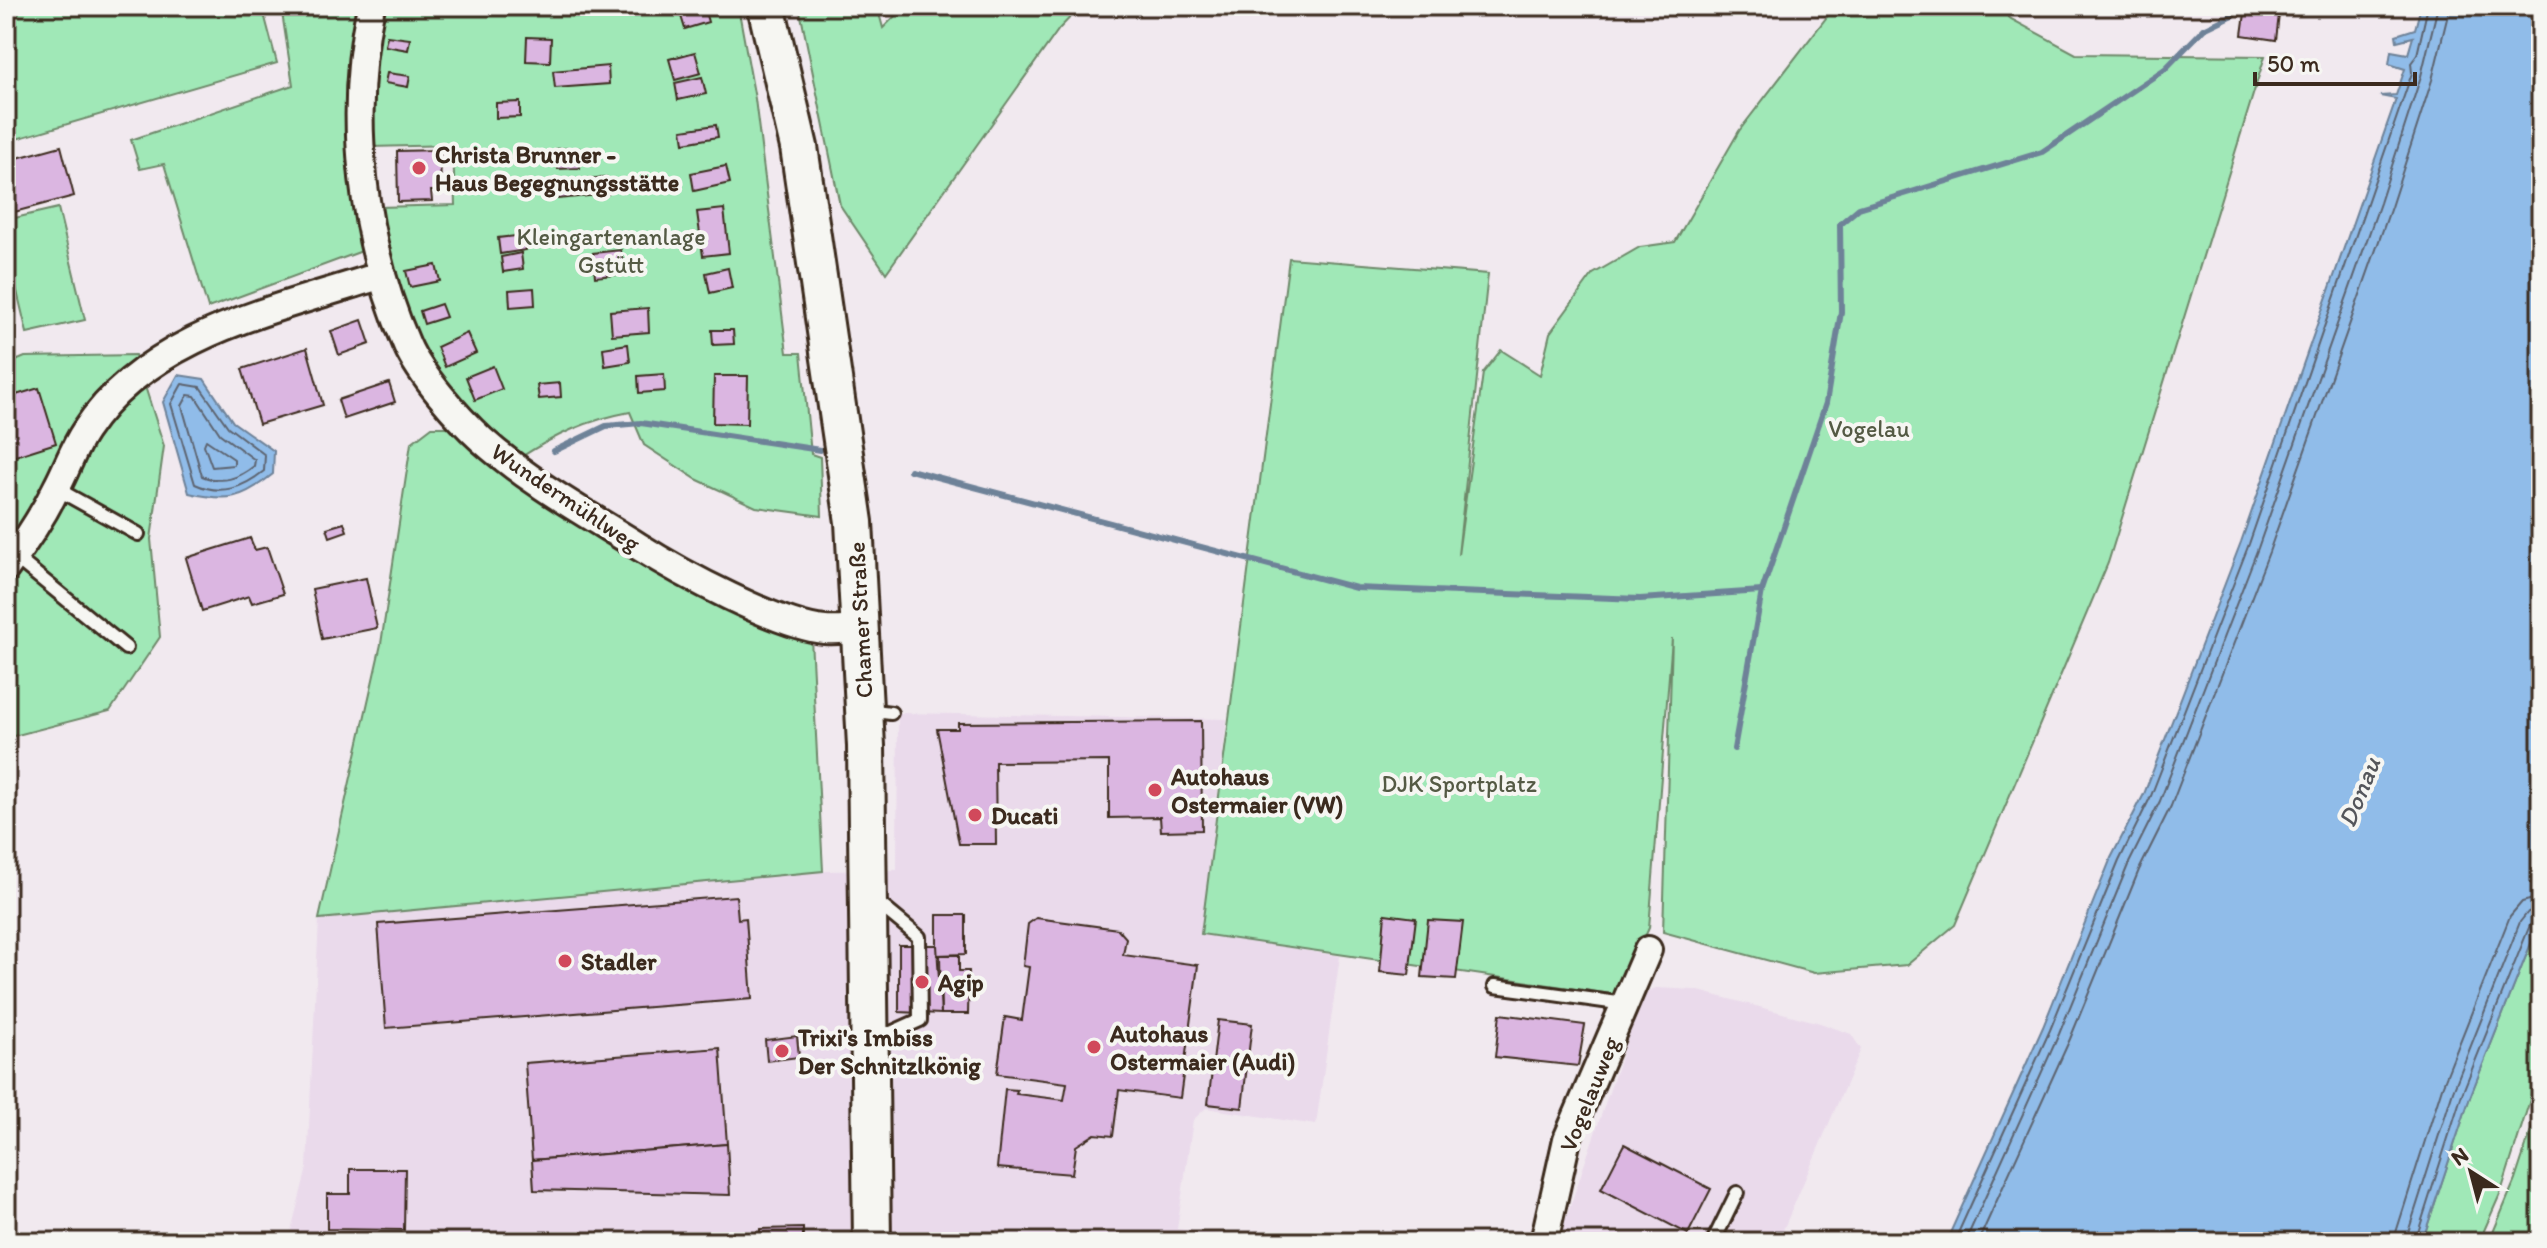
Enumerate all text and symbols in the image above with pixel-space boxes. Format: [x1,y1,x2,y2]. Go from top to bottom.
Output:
scale bar [2255,36,2415,86]
text: 50 m [2267,49,2320,78]
place label: Christa Brunner - Haus Begegnungsstätte [435,140,679,198]
marker: Christa Brunner - Haus Begegnungsstätte [410,159,428,177]
park label: Kleingartenanlage Gstütt [516,222,706,279]
park label: Vogelau [1828,414,1910,443]
street label: Wundermühlweg [486,436,647,558]
street label: Chamer Straße [841,541,879,699]
water label: Donau [2331,752,2388,832]
place label: Autohaus Ostermaier (VW) [1170,762,1343,820]
park label: DJK Sportplatz [1381,769,1537,798]
marker: Autohaus Ostermaier (VW) [1146,781,1164,799]
place label: Ducati [991,801,1058,830]
marker: Ducati [966,806,984,824]
place label: Stadler [581,947,657,976]
marker: Stadler [556,952,574,970]
place label: Agip [937,968,984,998]
marker: Agip [913,973,931,991]
place label: Autohaus Ostermaier (Audi) [1109,1019,1295,1077]
place label: Trixi's Imbiss Der Schnitzlkönig [797,1023,981,1081]
street label: Vogelauweg [1553,1032,1626,1156]
marker: Autohaus Ostermaier (Audi) [1085,1038,1103,1056]
marker: Trixi's Imbiss Der Schnitzlkönig [773,1042,791,1060]
north arrow [2431,1132,2511,1212]
text: N [2446,1141,2473,1172]

